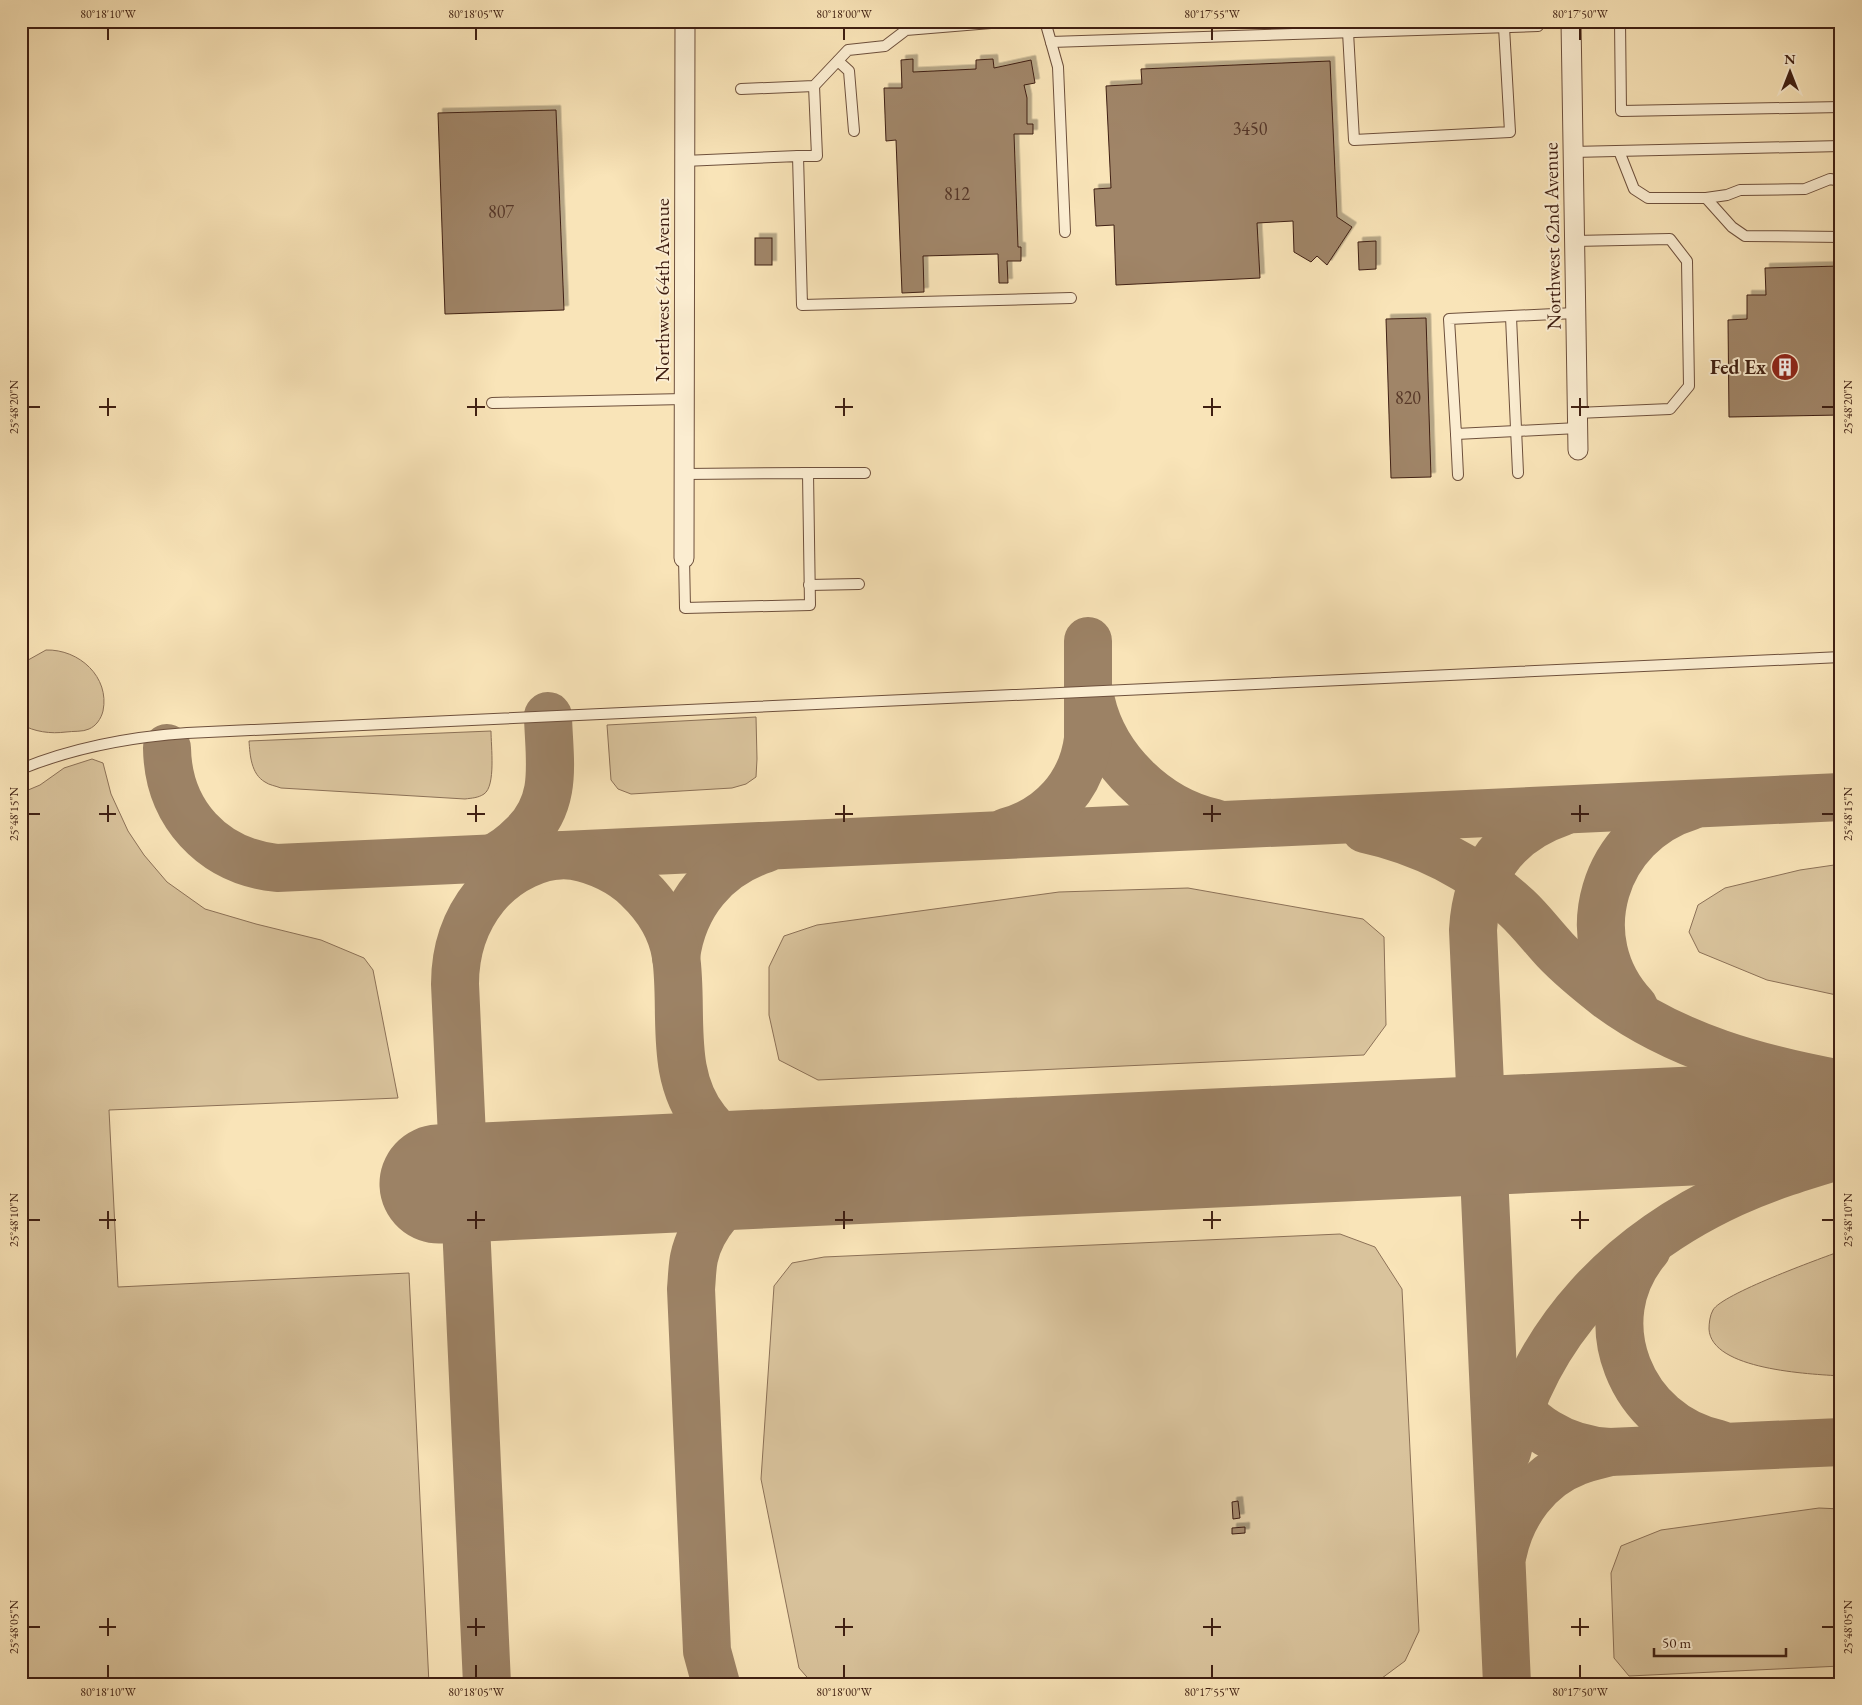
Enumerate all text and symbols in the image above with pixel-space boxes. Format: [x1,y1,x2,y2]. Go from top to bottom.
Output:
text: 80°18'10"W [80,6,137,22]
text: 80°18'05"W [448,6,505,22]
text: 80°18'00"W [816,6,873,22]
text: 80°17'55"W [1184,6,1241,22]
text: 80°17'50"W [1552,6,1609,22]
north arrow [1764,48,1814,98]
text: N [1784,50,1796,68]
house number: 3450 [1233,117,1268,140]
street label: Northwest 62nd Avenue [1537,142,1567,330]
house number: 812 [944,182,970,205]
street label: Northwest 64th Avenue [649,198,675,382]
house number: 807 [488,200,514,223]
building icon: Fed Ex [1770,352,1800,382]
place label: Fed Ex [1710,354,1766,380]
text: 25°48'20"N [6,380,22,434]
text: 25°48'20"N [1840,380,1856,434]
house number: 820 [1395,386,1421,409]
text: 25°48'15"N [6,787,22,841]
text: 25°48'15"N [1840,787,1856,841]
text: 25°48'10"N [6,1193,22,1247]
text: 25°48'10"N [1840,1193,1856,1247]
text: 25°48'05"N [6,1600,22,1654]
text: 25°48'05"N [1840,1600,1856,1654]
scale bar [1654,1625,1787,1657]
text: 50 m [1662,1633,1691,1652]
text: 80°18'10"W [80,1684,137,1700]
text: 80°18'05"W [448,1684,505,1700]
text: 80°18'00"W [816,1684,873,1700]
text: 80°17'55"W [1184,1684,1241,1700]
text: 80°17'50"W [1552,1684,1609,1700]

